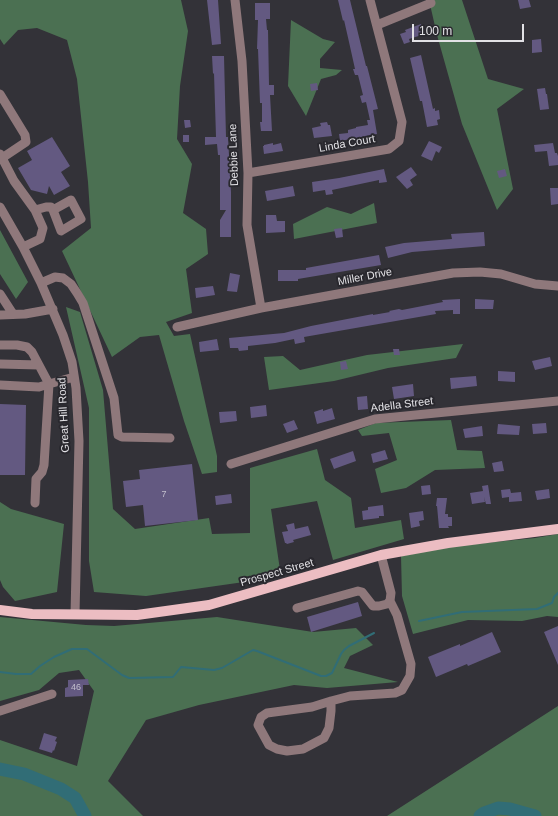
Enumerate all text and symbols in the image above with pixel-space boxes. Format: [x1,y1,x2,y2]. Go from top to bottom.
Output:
scale bar [414,16,526,42]
text: 100 m [419,24,452,38]
street label: Debbie Lane [226,124,242,186]
street label: Linda Court [318,133,376,155]
street label: Miller Drive [337,265,393,289]
street label: Great Hill Road [55,377,73,453]
street label: Adella Street [370,395,434,415]
house number: 7 [161,490,167,500]
street label: Prospect Street [239,556,315,590]
house number: 46 [71,683,81,693]

